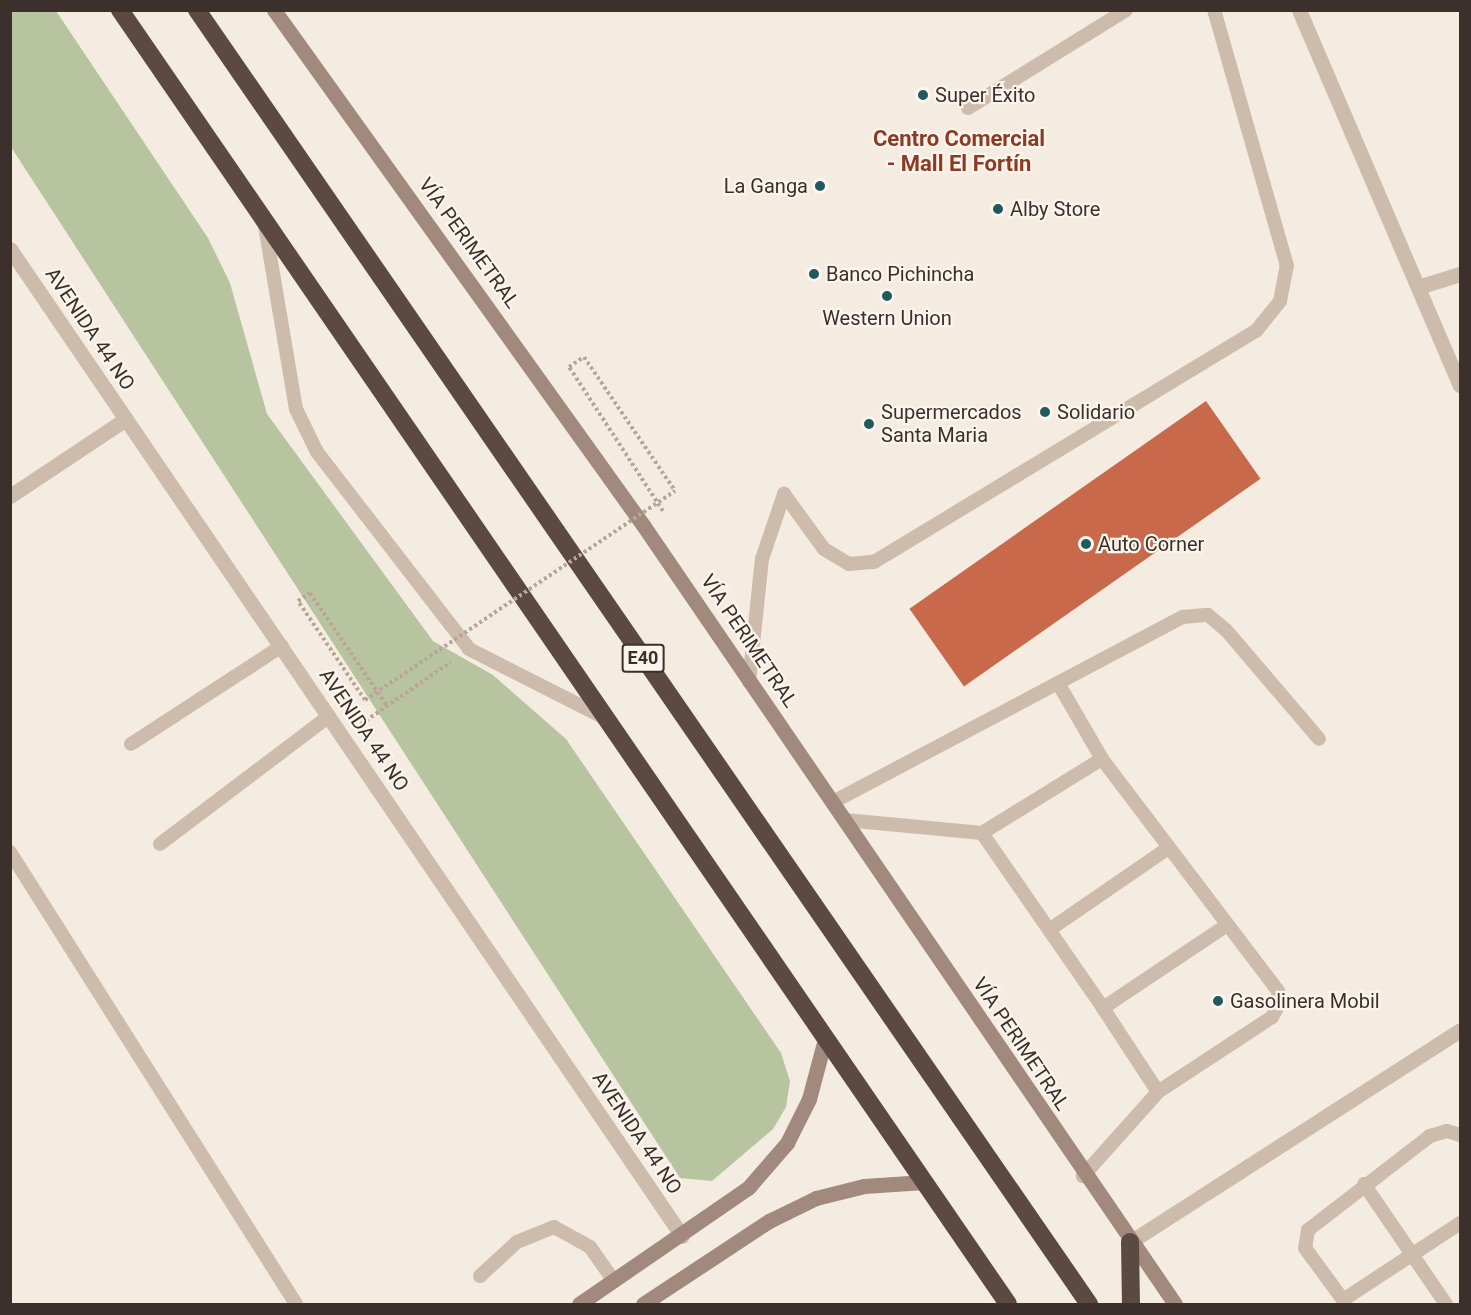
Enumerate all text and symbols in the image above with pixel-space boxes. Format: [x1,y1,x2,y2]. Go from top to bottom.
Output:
place label: Super Éxito [935,83,1035,107]
marker: Super Éxito [916,88,930,102]
district label: Centro Comercial - Mall El Fortín [873,125,1045,176]
street label: VÍA PERIMETRAL [414,173,524,313]
place label: La Ganga [724,174,808,198]
marker: La Ganga [813,179,827,193]
place label: Alby Store [1010,197,1100,221]
marker: Alby Store [991,202,1005,216]
place label: Banco Pichincha [826,262,974,286]
street label: AVENIDA 44 NO [40,263,140,395]
marker: Banco Pichincha [807,267,821,281]
marker: Western Union [880,289,894,303]
place label: Western Union [822,306,952,330]
place label: Supermercados Santa Maria [881,400,1022,447]
place label: Solidario [1057,400,1135,424]
marker: Solidario [1038,405,1052,419]
marker: Supermercados Santa Maria [862,417,876,431]
place label: Auto Corner [1098,532,1204,556]
marker: Auto Corner [1079,537,1093,551]
street label: VÍA PERIMETRAL [696,570,802,712]
road number: E40 [620,643,666,673]
street label: AVENIDA 44 NO [314,664,414,796]
street label: VÍA PERIMETRAL [968,973,1074,1115]
place label: Gasolinera Mobil [1230,989,1380,1013]
marker: Gasolinera Mobil [1211,994,1225,1008]
street label: AVENIDA 44 NO [587,1067,687,1199]

